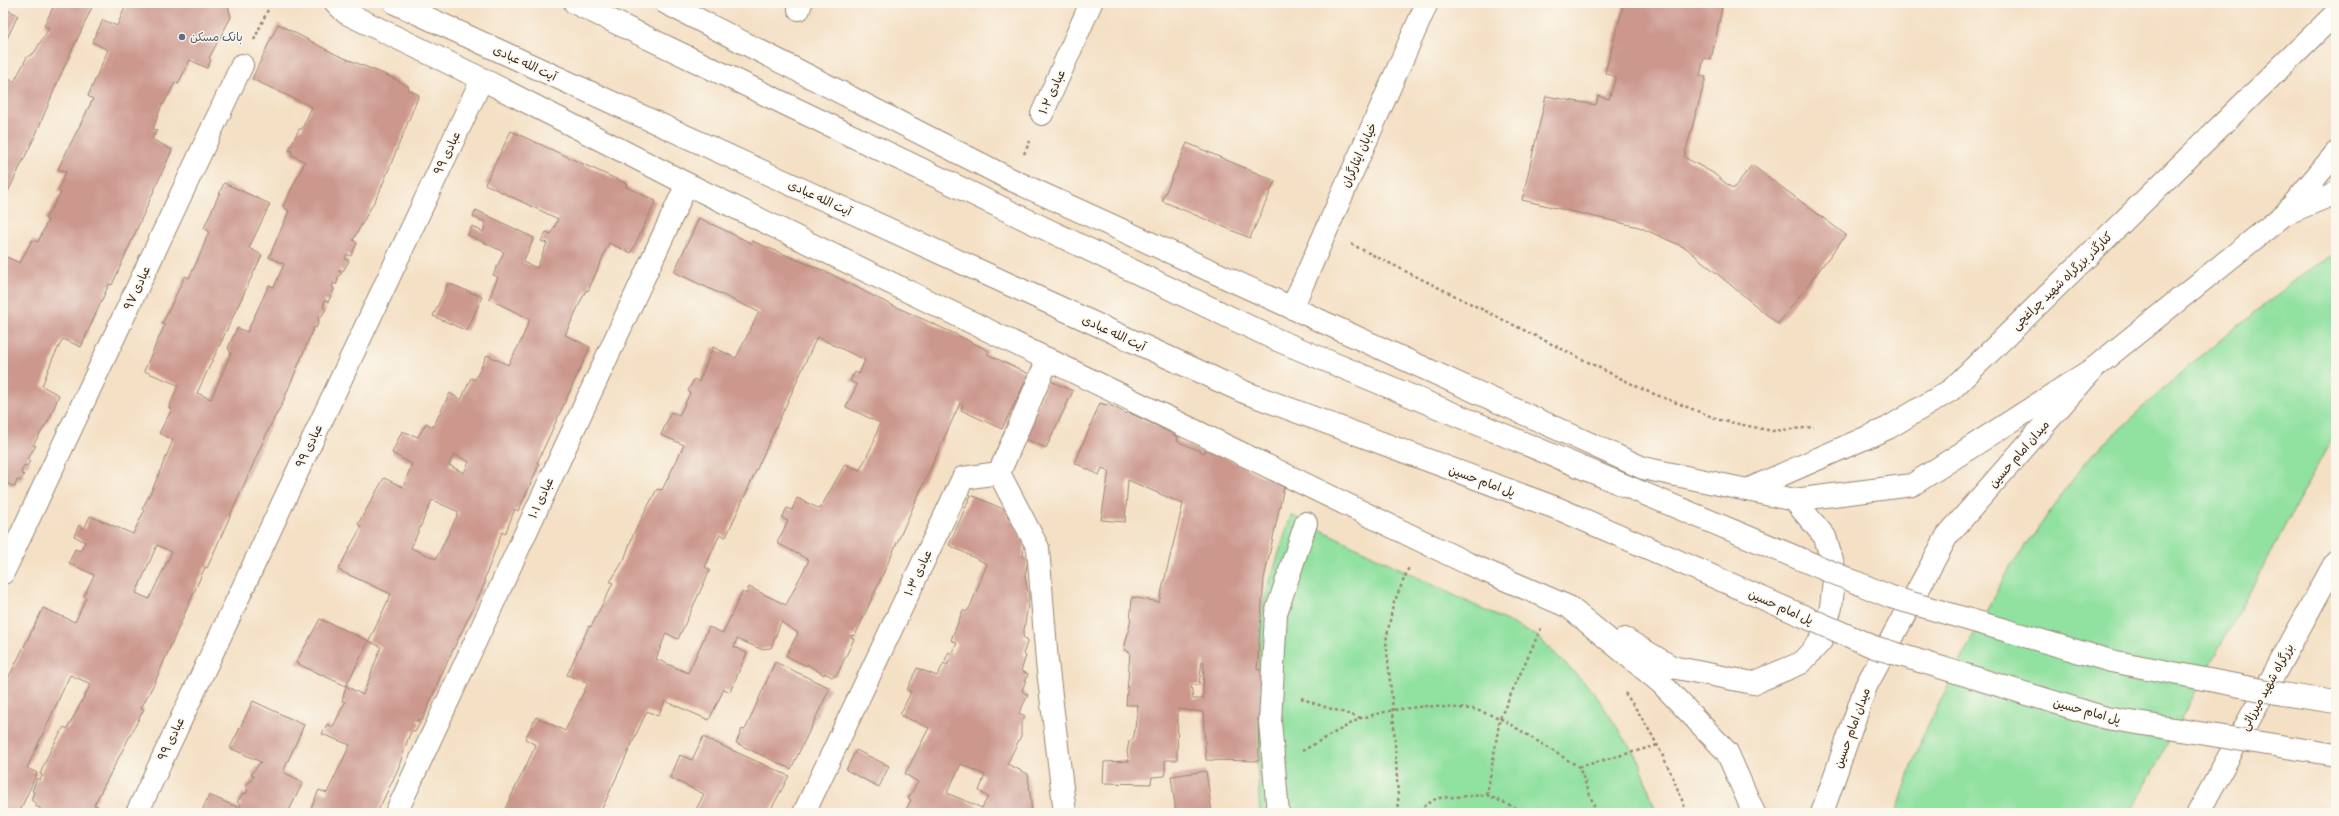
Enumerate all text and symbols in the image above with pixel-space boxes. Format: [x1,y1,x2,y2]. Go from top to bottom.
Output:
place label: بانک مسکن [190,30,243,47]
marker: بانک مسکن [177,32,187,42]
street label: آیت الله عبادی [490,42,560,87]
street label: عبادی ۱۰۲ [1036,67,1071,118]
street label: خیابان ایثارگران [1338,120,1382,191]
street label: عبادی ۹۹ [431,129,466,178]
street label: آیت الله عبادی [785,177,855,222]
street label: کنارگذر بزرگراه شهید چراغچی [2009,229,2117,335]
street label: عبادی ۹۷ [121,264,156,314]
street label: آیت الله عبادی [1079,312,1149,357]
street label: میدان امام حسین [1986,417,2054,492]
street label: عبادی ۹۹ [293,422,328,471]
street label: پل امام حسین [1446,463,1517,502]
street label: عبادی ۱۰۱ [525,475,559,522]
street label: عبادی ۱۰۳ [901,548,937,600]
street label: پل امام حسین [1745,586,1816,630]
street label: بزرگراه شهید میرزائی [2237,641,2299,734]
street label: میدان امام حسین [1831,686,1876,771]
street label: پل امام حسین [2051,695,2122,730]
street label: عبادی ۹۹ [155,715,190,764]

